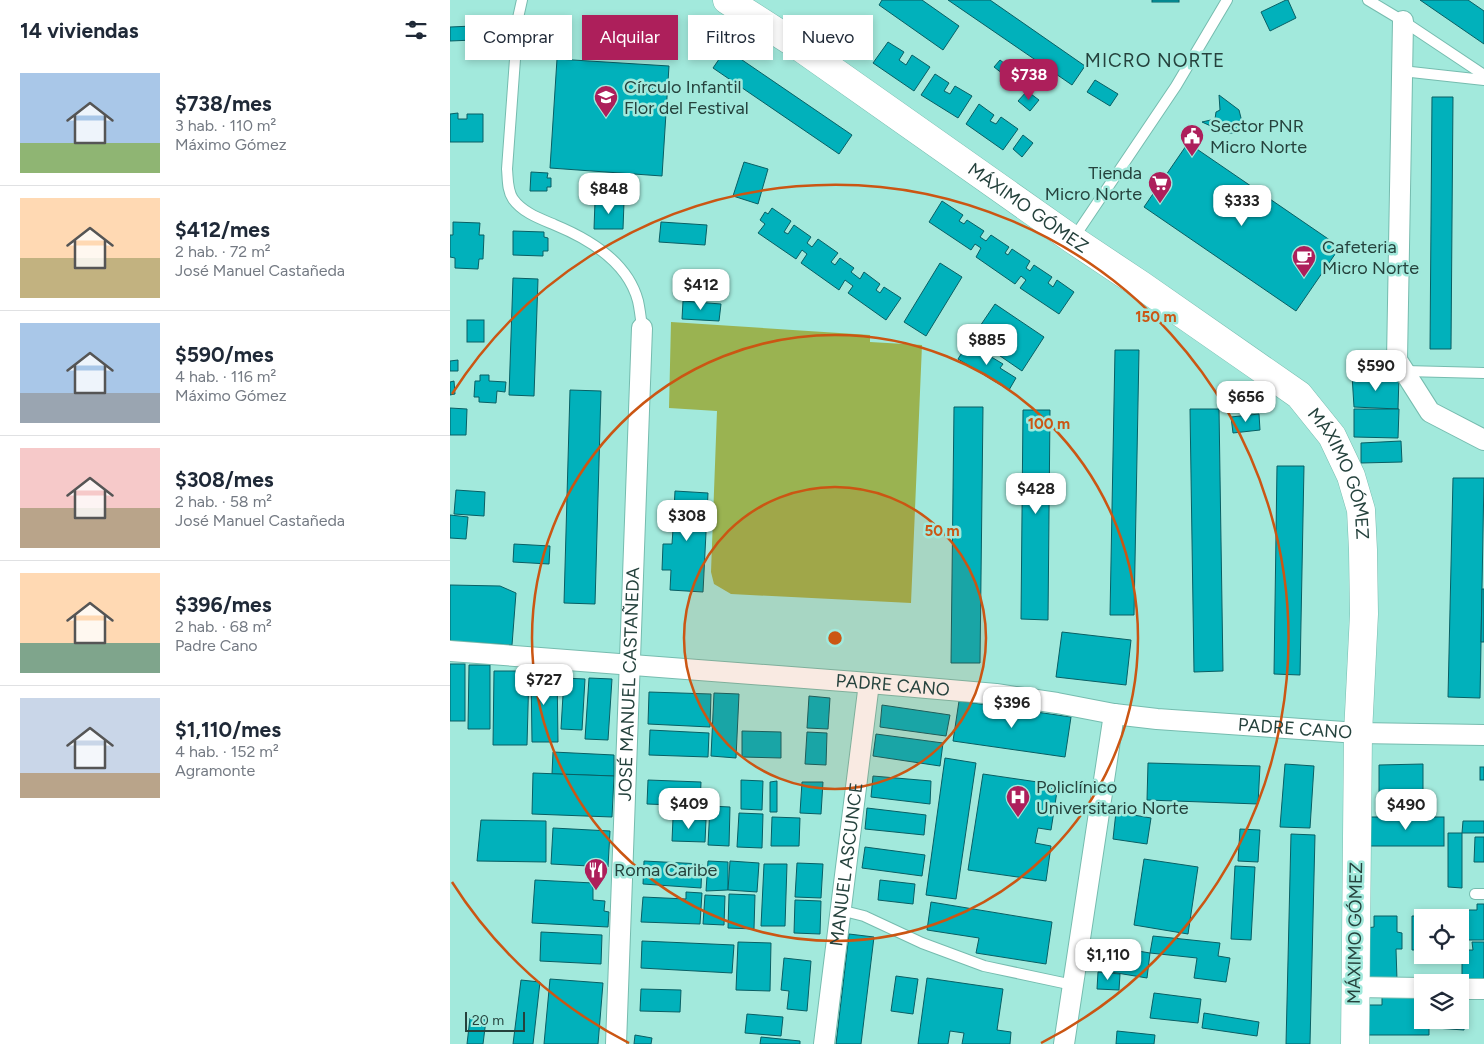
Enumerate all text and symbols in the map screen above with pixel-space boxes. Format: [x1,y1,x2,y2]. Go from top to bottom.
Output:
chip: Comprar [465,15,572,60]
chip: Alquilar [582,15,678,60]
chip: Filtros [688,15,773,60]
chip: Nuevo [783,15,873,60]
icon: filters [402,16,430,44]
text: 14 viviendas [20,18,139,43]
district label: MICRO NORTE [1085,49,1225,72]
pin: $738 [999,58,1059,101]
text: $738 [1011,65,1047,84]
place label: Círculo Infantil Flor del Festival [624,76,749,119]
school or university icon: Círculo Infantil Flor del Festival [593,84,619,118]
text: $738/mes [175,91,272,116]
icon: home [60,93,120,153]
place label: Sector PNR Micro Norte [1210,115,1307,158]
text: 3 hab. · 110 m² [175,116,276,135]
public building icon: Sector PNR Micro Norte [1179,123,1205,157]
text: Máximo Gómez [175,135,287,154]
street label: MÁXIMO GÓMEZ [964,158,1092,258]
place label: Tienda Micro Norte [1045,162,1142,205]
supermarket icon: Tienda Micro Norte [1147,170,1173,204]
pin: $848 [579,172,639,215]
text: $848 [590,179,628,198]
pin: $333 [1212,184,1272,227]
text: $333 [1224,191,1260,210]
text: $412/mes [175,217,270,242]
icon: home [60,218,120,278]
place label: Cafeteria Micro Norte [1322,236,1419,279]
text: 2 hab. · 72 m² [175,242,271,261]
cafe icon: Cafeteria Micro Norte [1291,244,1317,278]
text: José Manuel Castañeda [175,261,345,280]
pin: $412 [671,268,731,311]
text: $412 [683,275,719,294]
text: 150 m [1135,308,1177,326]
pin: $885 [957,324,1017,366]
text: $885 [968,330,1006,349]
text: $590/mes [175,342,273,367]
icon: home [60,343,120,403]
pin: $590 [1346,350,1406,392]
text: $590 [1357,356,1395,375]
text: 4 hab. · 116 m² [175,367,276,386]
pin: $656 [1216,380,1276,423]
text: Máximo Gómez [175,386,287,405]
text: $656 [1228,387,1264,406]
street label: MÁXIMO GÓMEZ [1303,403,1374,540]
text: 100 m [1028,415,1070,433]
text: $308/mes [175,467,274,492]
icon: home [60,468,120,528]
pin: $428 [1006,472,1066,515]
text: $428 [1017,479,1055,498]
text: 2 hab. · 58 m² [175,492,272,511]
pin: $308 [657,500,717,542]
text: $308 [668,506,706,525]
text: José Manuel Castañeda [175,511,345,530]
text: 50 m [924,522,960,540]
street label: JOSÉ MANUEL CASTAÑEDA [614,567,644,802]
text: $396/mes [175,592,271,617]
icon: home [60,593,120,653]
text: 2 hab. · 68 m² [175,617,272,636]
centre of rings [826,629,844,647]
text: Padre Cano [175,636,258,655]
pin: $727 [514,664,574,706]
street label: PADRE CANO [835,669,951,701]
text: $727 [526,670,562,689]
pin: $396 [982,686,1042,729]
text: $396 [994,693,1030,712]
street label: PADRE CANO [1237,714,1353,744]
text: $1,110/mes [175,717,281,742]
icon: home [60,718,120,778]
text: 4 hab. · 152 m² [175,742,279,761]
text: Agramonte [175,761,255,780]
place label: Policlínico Universitario Norte [1036,776,1189,819]
street label: MANUEL ASCUNCE [825,781,868,948]
hospital icon: Policlínico Universitario Norte [1005,784,1031,818]
pin: $409 [659,788,719,830]
pin: $490 [1376,788,1436,831]
text: $409 [670,794,708,813]
text: $490 [1387,795,1425,814]
restaurant icon: Roma Caribe [583,857,609,891]
place label: Roma Caribe [614,859,718,881]
street label: MÁXIMO GÓMEZ [1343,862,1367,1004]
map controls [1414,909,1469,1029]
button: locate [1414,909,1469,964]
pin: $1,110 [1067,938,1149,981]
text: $1,110 [1086,945,1130,964]
button: layers [1414,974,1469,1029]
scale bar [465,1009,525,1032]
text: 20 m [472,1012,504,1029]

